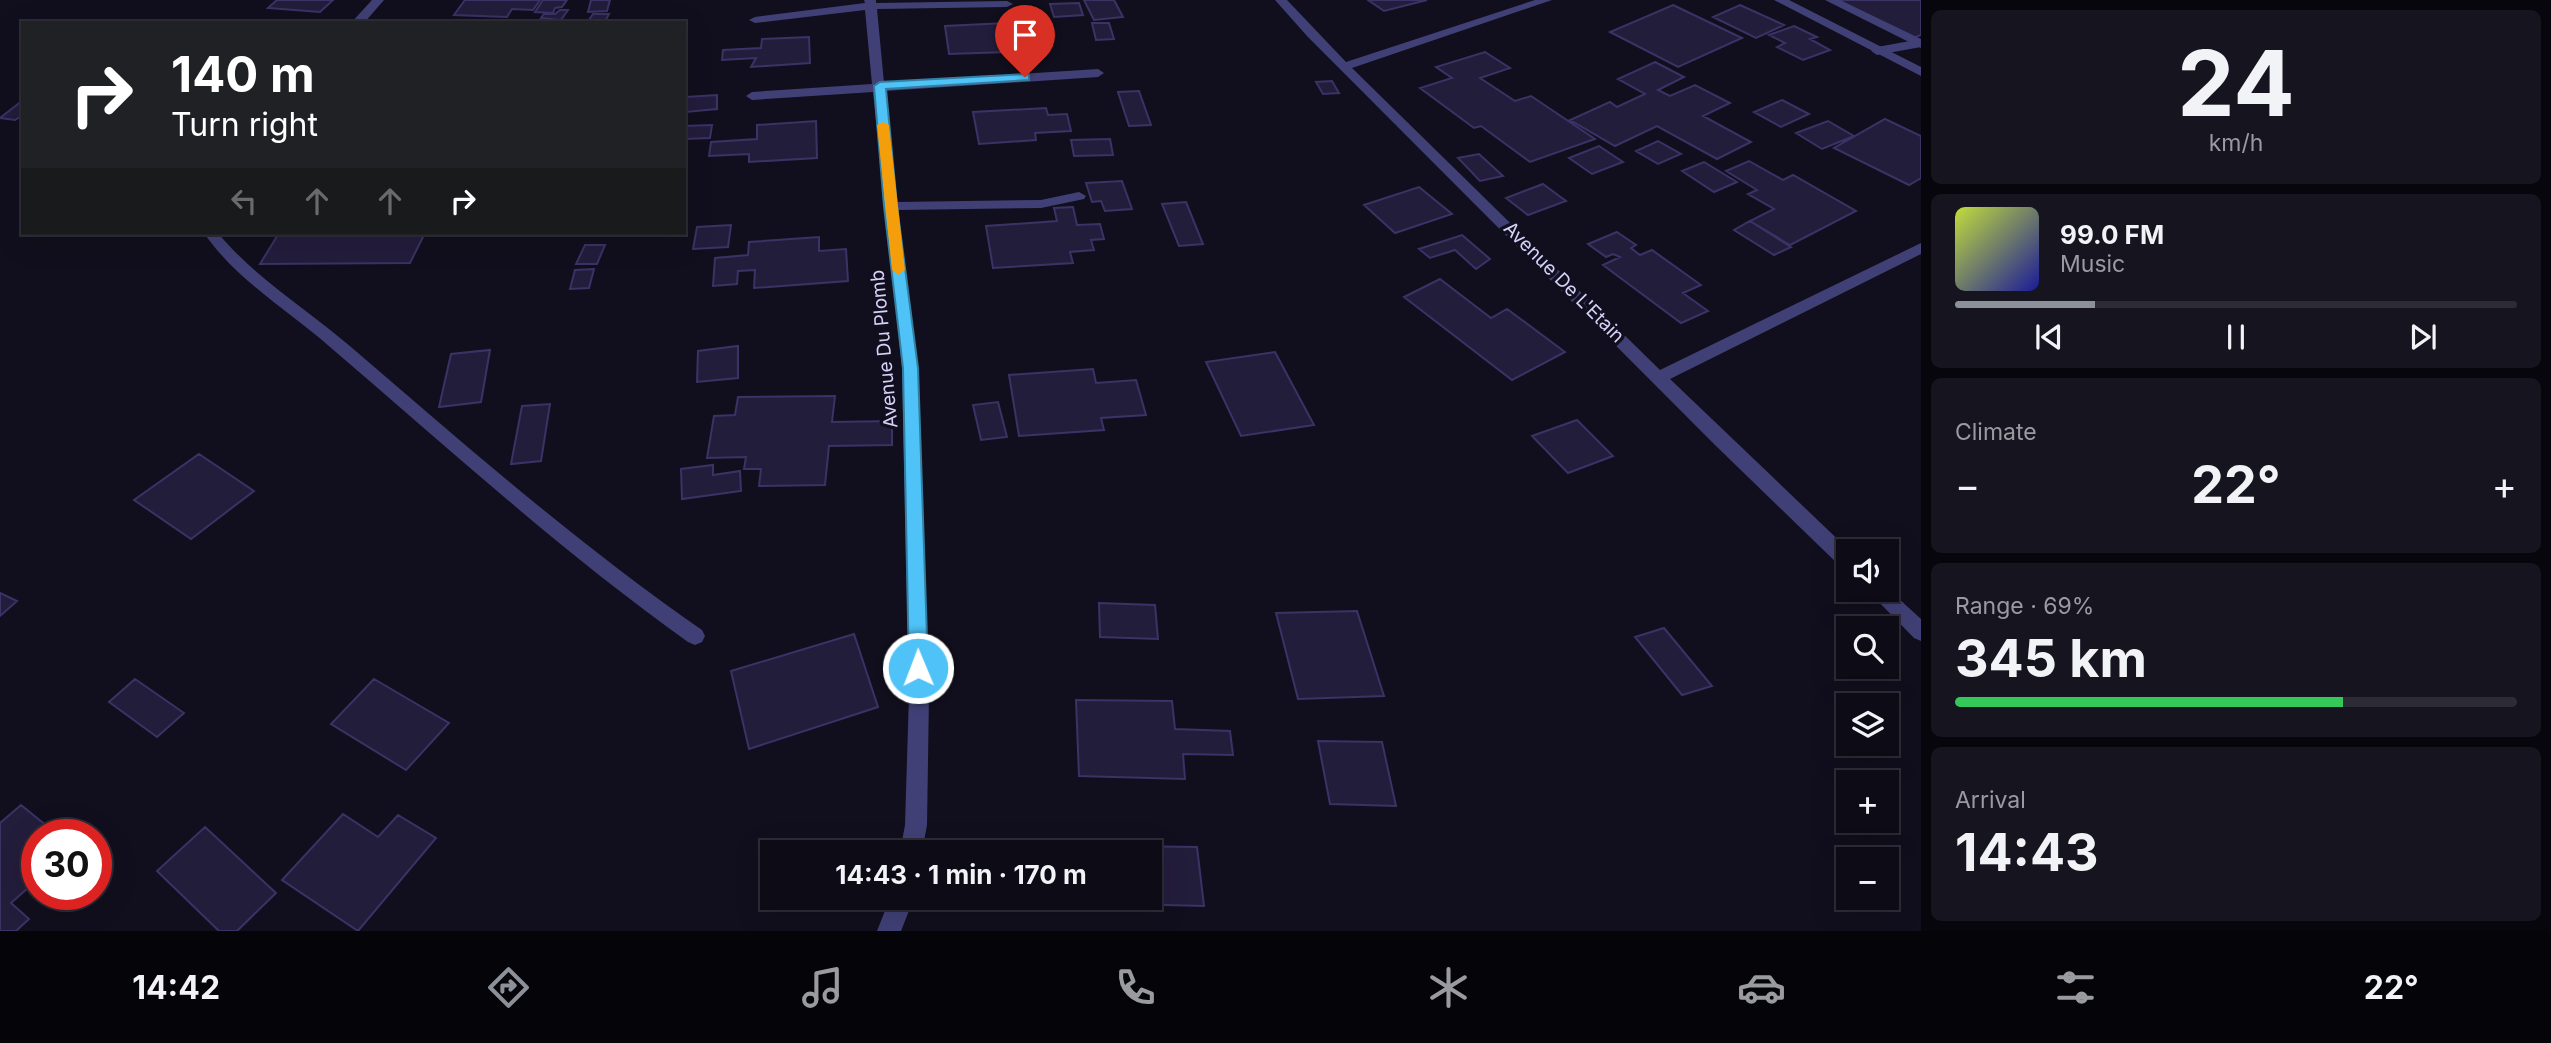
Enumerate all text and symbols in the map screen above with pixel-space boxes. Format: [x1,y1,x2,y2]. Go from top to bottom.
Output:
pin [995,5,1055,77]
icon: arrive [1006,16,1044,54]
text: 24 [2177,28,2295,138]
text: 140 m [171,45,315,104]
icon: right [56,49,147,140]
text: Turn right [171,105,318,144]
text: km/h [2209,129,2263,157]
icon: left [225,182,263,220]
icon: ahead [298,182,336,220]
icon: ahead [371,182,409,220]
icon: right [444,182,482,220]
street label: Avenue De L'Etain [1499,217,1629,347]
text: 99.0 FM [2060,219,2164,250]
text: Music [2060,250,2125,278]
street label: Avenue Du Plomb [866,269,902,429]
icon: previous [2030,318,2068,356]
icon: pause [2217,318,2255,356]
icon: next [2404,318,2442,356]
text: Climate [1955,418,2037,446]
text: 22° [2191,453,2281,516]
text: − [1955,462,1980,508]
text: + [2492,462,2517,508]
map controls [1836,539,1899,910]
button: sound [1836,539,1899,602]
text: Range · 69% [1955,592,2094,620]
button: search [1836,616,1899,679]
text: 345 km [1955,627,2147,690]
position arrow [881,631,955,705]
button: layers [1836,693,1899,756]
button: + [1836,770,1899,833]
text: Arrival [1955,786,2026,814]
speed limit sign: 30 [21,819,112,910]
text: 14:43 [1955,821,2099,884]
button: − [1836,847,1899,910]
text: 14:43 · 1 min · 170 m [835,859,1087,890]
icon: directions [484,963,533,1012]
icon: music [798,963,847,1012]
icon: phone [1111,963,1160,1012]
icon: climate [1424,963,1473,1012]
icon: car [1737,963,1786,1012]
icon: filters [2051,963,2100,1012]
text: 14:42 [132,968,220,1007]
text: 22° [2364,968,2419,1007]

